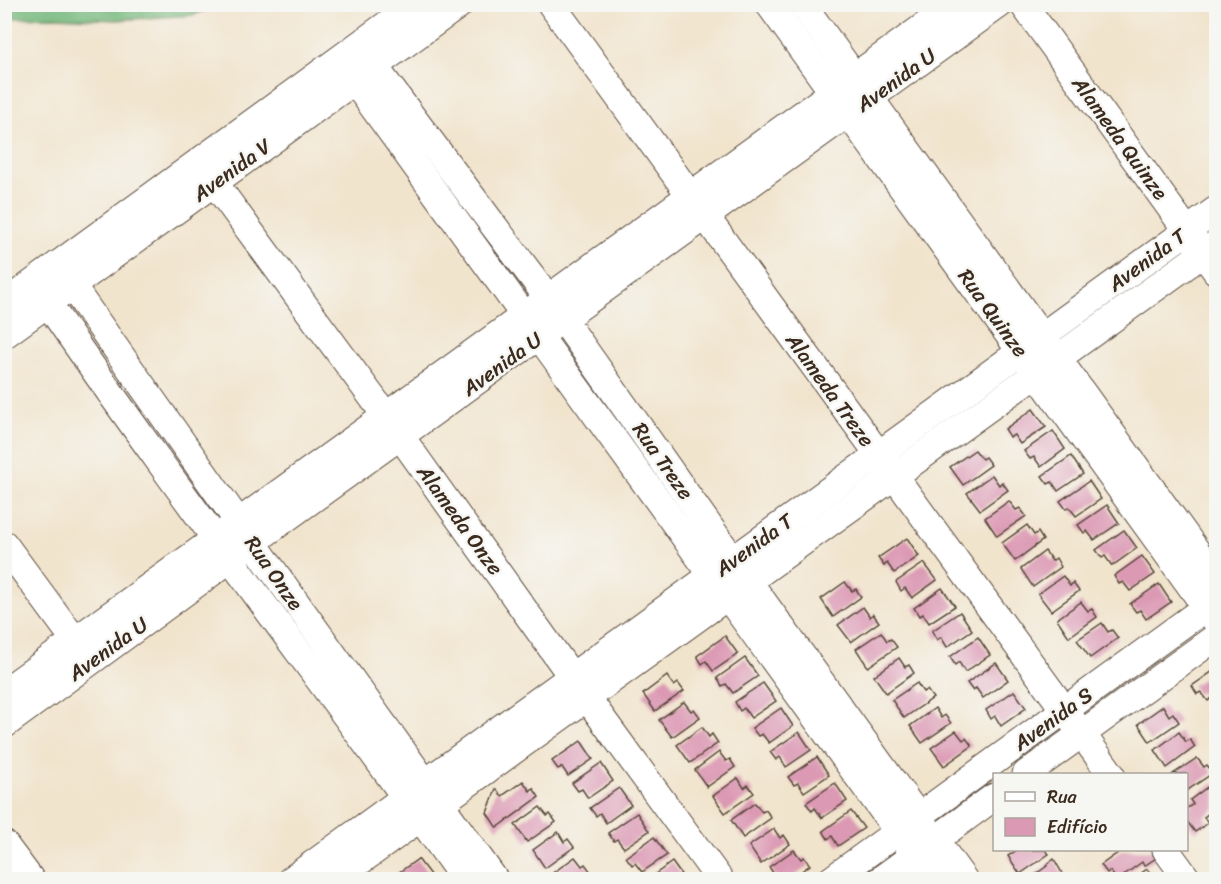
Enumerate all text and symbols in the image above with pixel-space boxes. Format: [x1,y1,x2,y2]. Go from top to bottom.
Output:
street label: Avenida U [847,37,945,123]
street label: Alameda Quinze [1061,67,1178,208]
street label: Avenida V [183,128,280,213]
street label: Avenida T [1099,217,1196,302]
street label: Rua Quinze [947,260,1039,366]
street label: Avenida U [453,321,551,407]
street label: Alameda Treze [775,324,885,456]
street label: Rua Treze [622,414,704,508]
street label: Alameda Onze [406,455,514,584]
street label: Avenida T [706,502,803,587]
street label: Rua Onze [234,527,314,619]
street label: Avenida U [59,606,157,692]
street label: Avenida S [1004,677,1101,762]
legend [993,773,1188,851]
text: Rua [1047,781,1078,813]
text: Edifício [1047,811,1107,843]

